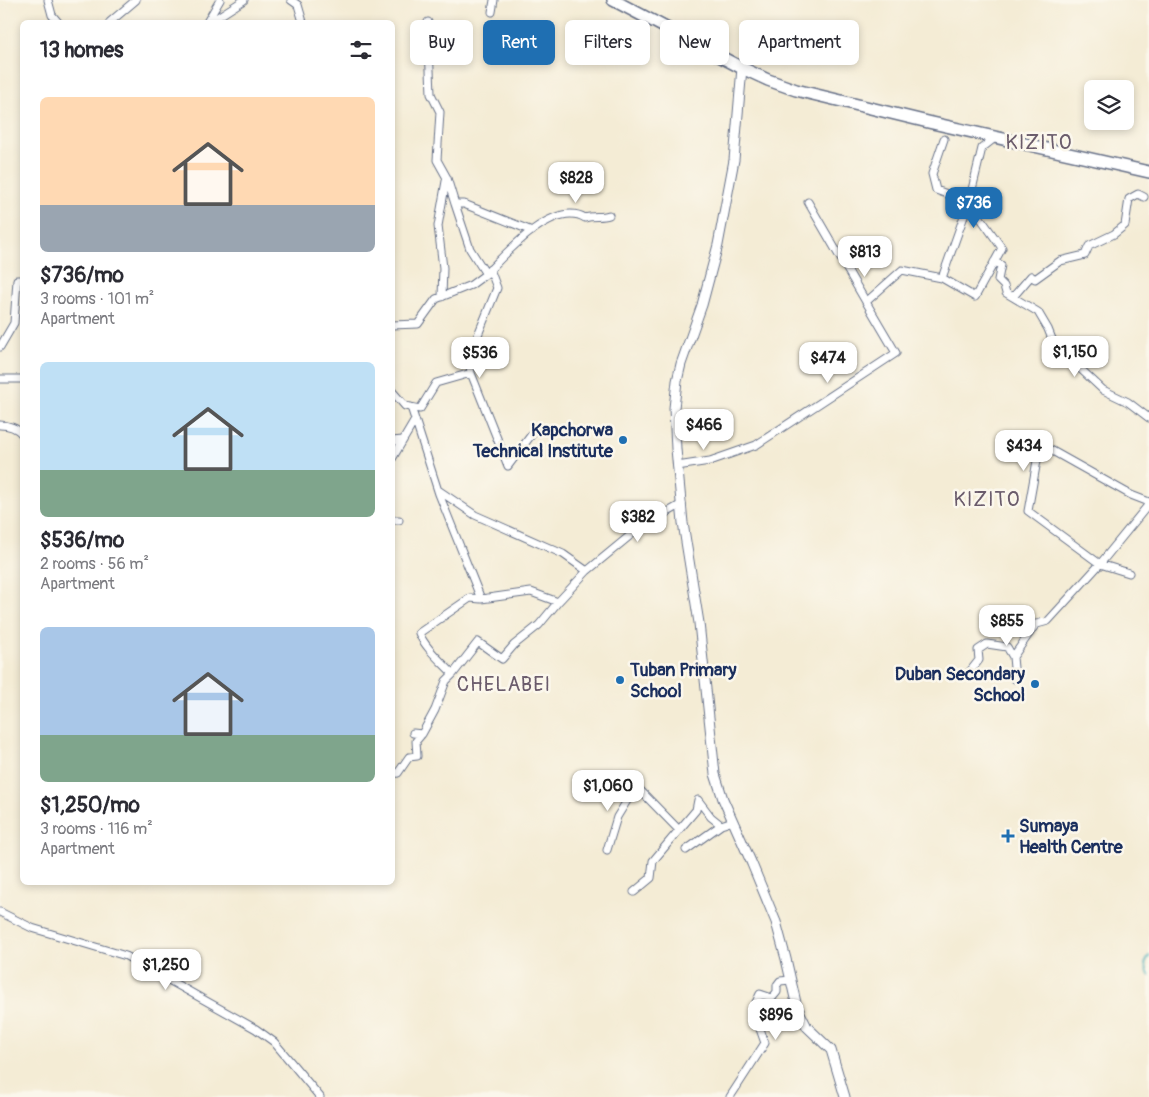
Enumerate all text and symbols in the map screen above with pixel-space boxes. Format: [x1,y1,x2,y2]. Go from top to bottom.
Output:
chip: Buy [410,20,473,65]
chip: Rent [483,20,555,65]
chip: Filters [565,20,650,65]
chip: New [660,20,729,65]
chip: Apartment [739,20,859,65]
icon: filters [347,36,375,64]
text: 13 homes [40,37,123,64]
map controls [1084,80,1134,130]
button: layers [1084,80,1134,130]
icon: home [163,129,253,219]
district label: KIZITO [1006,130,1072,155]
pin: $828 [546,162,606,204]
text: $828 [559,168,593,188]
pin: $736 [944,186,1004,229]
text: $736 [956,193,992,213]
pin: $813 [835,236,895,278]
text: $813 [849,242,881,262]
text: $736/mo [40,262,124,289]
text: 3 rooms · 101 m² [40,289,154,309]
text: Apartment [40,309,115,329]
pin: $536 [450,336,510,379]
pin: $1,150 [1034,336,1116,378]
pin: $474 [798,342,858,384]
text: $1,150 [1053,342,1097,362]
text: $536 [462,343,498,363]
text: $474 [810,348,846,368]
icon: home [163,394,253,484]
pin: $466 [674,408,734,451]
text: $466 [686,415,722,435]
place label: Kapchorwa Technical Institute [472,419,614,463]
pin: $434 [994,430,1054,472]
marker: Kapchorwa Technical Institute [617,434,629,446]
text: $434 [1006,436,1042,456]
district label: KIZITO [954,487,1020,512]
pin: $382 [608,500,668,543]
text: $382 [621,507,655,527]
text: $536/mo [40,527,124,554]
text: 2 rooms · 56 m² [40,554,149,574]
text: Apartment [40,574,115,594]
pin: $855 [977,604,1037,647]
text: $855 [990,611,1024,631]
icon: home [163,659,253,749]
place label: Tuban Primary School [629,659,737,703]
place label: Duban Secondary School [895,663,1025,707]
district label: CHELABEI [457,672,551,697]
marker: Tuban Primary School [614,674,626,686]
marker: Duban Secondary School [1029,678,1041,690]
pin: $1,060 [567,770,649,812]
text: $1,060 [583,776,633,796]
text: $1,250/mo [40,792,140,819]
place label: Sumaya Health Centre [1019,815,1124,859]
text: 3 rooms · 116 m² [40,819,153,839]
marker: Sumaya Health Centre [1001,829,1015,843]
text: Apartment [40,839,115,859]
pin: $1,250 [125,948,207,991]
text: $1,250 [142,955,190,975]
pin: $896 [746,998,806,1041]
text: $896 [759,1005,793,1025]

